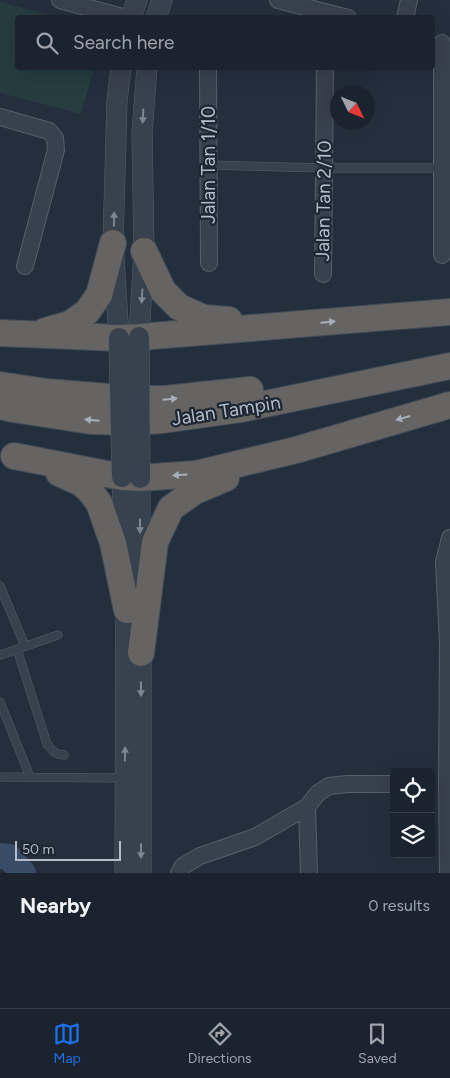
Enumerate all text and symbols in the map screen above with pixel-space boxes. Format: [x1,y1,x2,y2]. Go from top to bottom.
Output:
search box [15,15,435,70]
icon: search [33,29,61,57]
text: Search here [73,31,175,54]
north arrow [330,85,375,130]
street label: Jalan Tan 1/10 [197,106,220,224]
one-way arrow [138,108,146,124]
street label: Jalan Tan 2/10 [311,140,336,262]
one-way arrow [110,211,118,227]
one-way arrow [137,288,145,304]
one-way arrow [320,318,336,326]
street label: Jalan Tampin [170,391,282,430]
one-way arrow [163,394,179,402]
one-way arrow [396,415,411,423]
one-way arrow [83,416,99,424]
one-way arrow [172,471,188,479]
one-way arrow [136,519,144,535]
one-way arrow [137,681,145,697]
one-way arrow [121,746,129,762]
map controls [390,768,435,858]
button: locate [390,768,435,813]
button: layers [390,813,435,858]
scale bar [15,838,121,861]
text: 50 m [22,841,54,858]
one-way arrow [137,844,145,860]
text: Nearby [20,893,91,918]
text: 0 results [368,896,430,915]
tab: Map [53,1020,81,1067]
tab: Directions [188,1020,252,1067]
tab: Saved [358,1020,397,1067]

